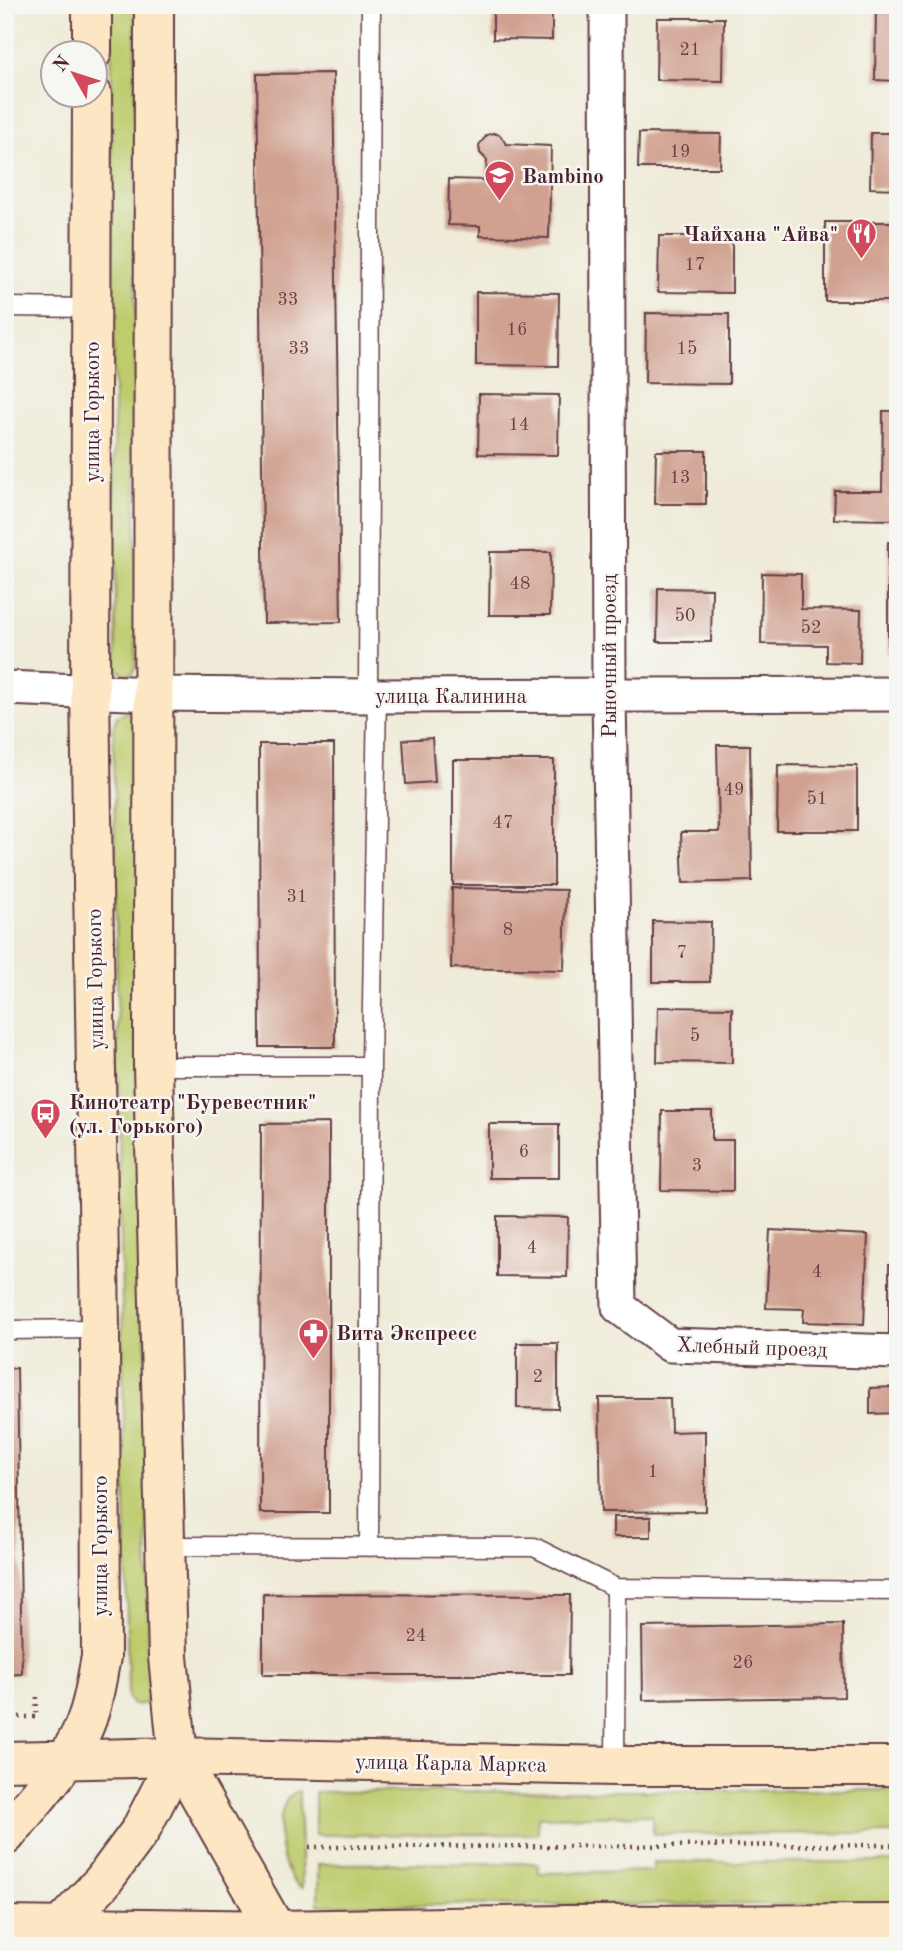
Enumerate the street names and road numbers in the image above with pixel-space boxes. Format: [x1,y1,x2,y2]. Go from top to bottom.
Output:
street label: улица Горького [83,341,104,483]
street label: Рыночный проезд [600,573,621,738]
street label: улица Калинина [375,687,527,708]
street label: улица Горького [85,908,108,1050]
street label: Хлебный проезд [676,1335,828,1362]
street label: улица Горького [91,1475,112,1617]
street label: улица Карла Маркса [355,1752,547,1777]

